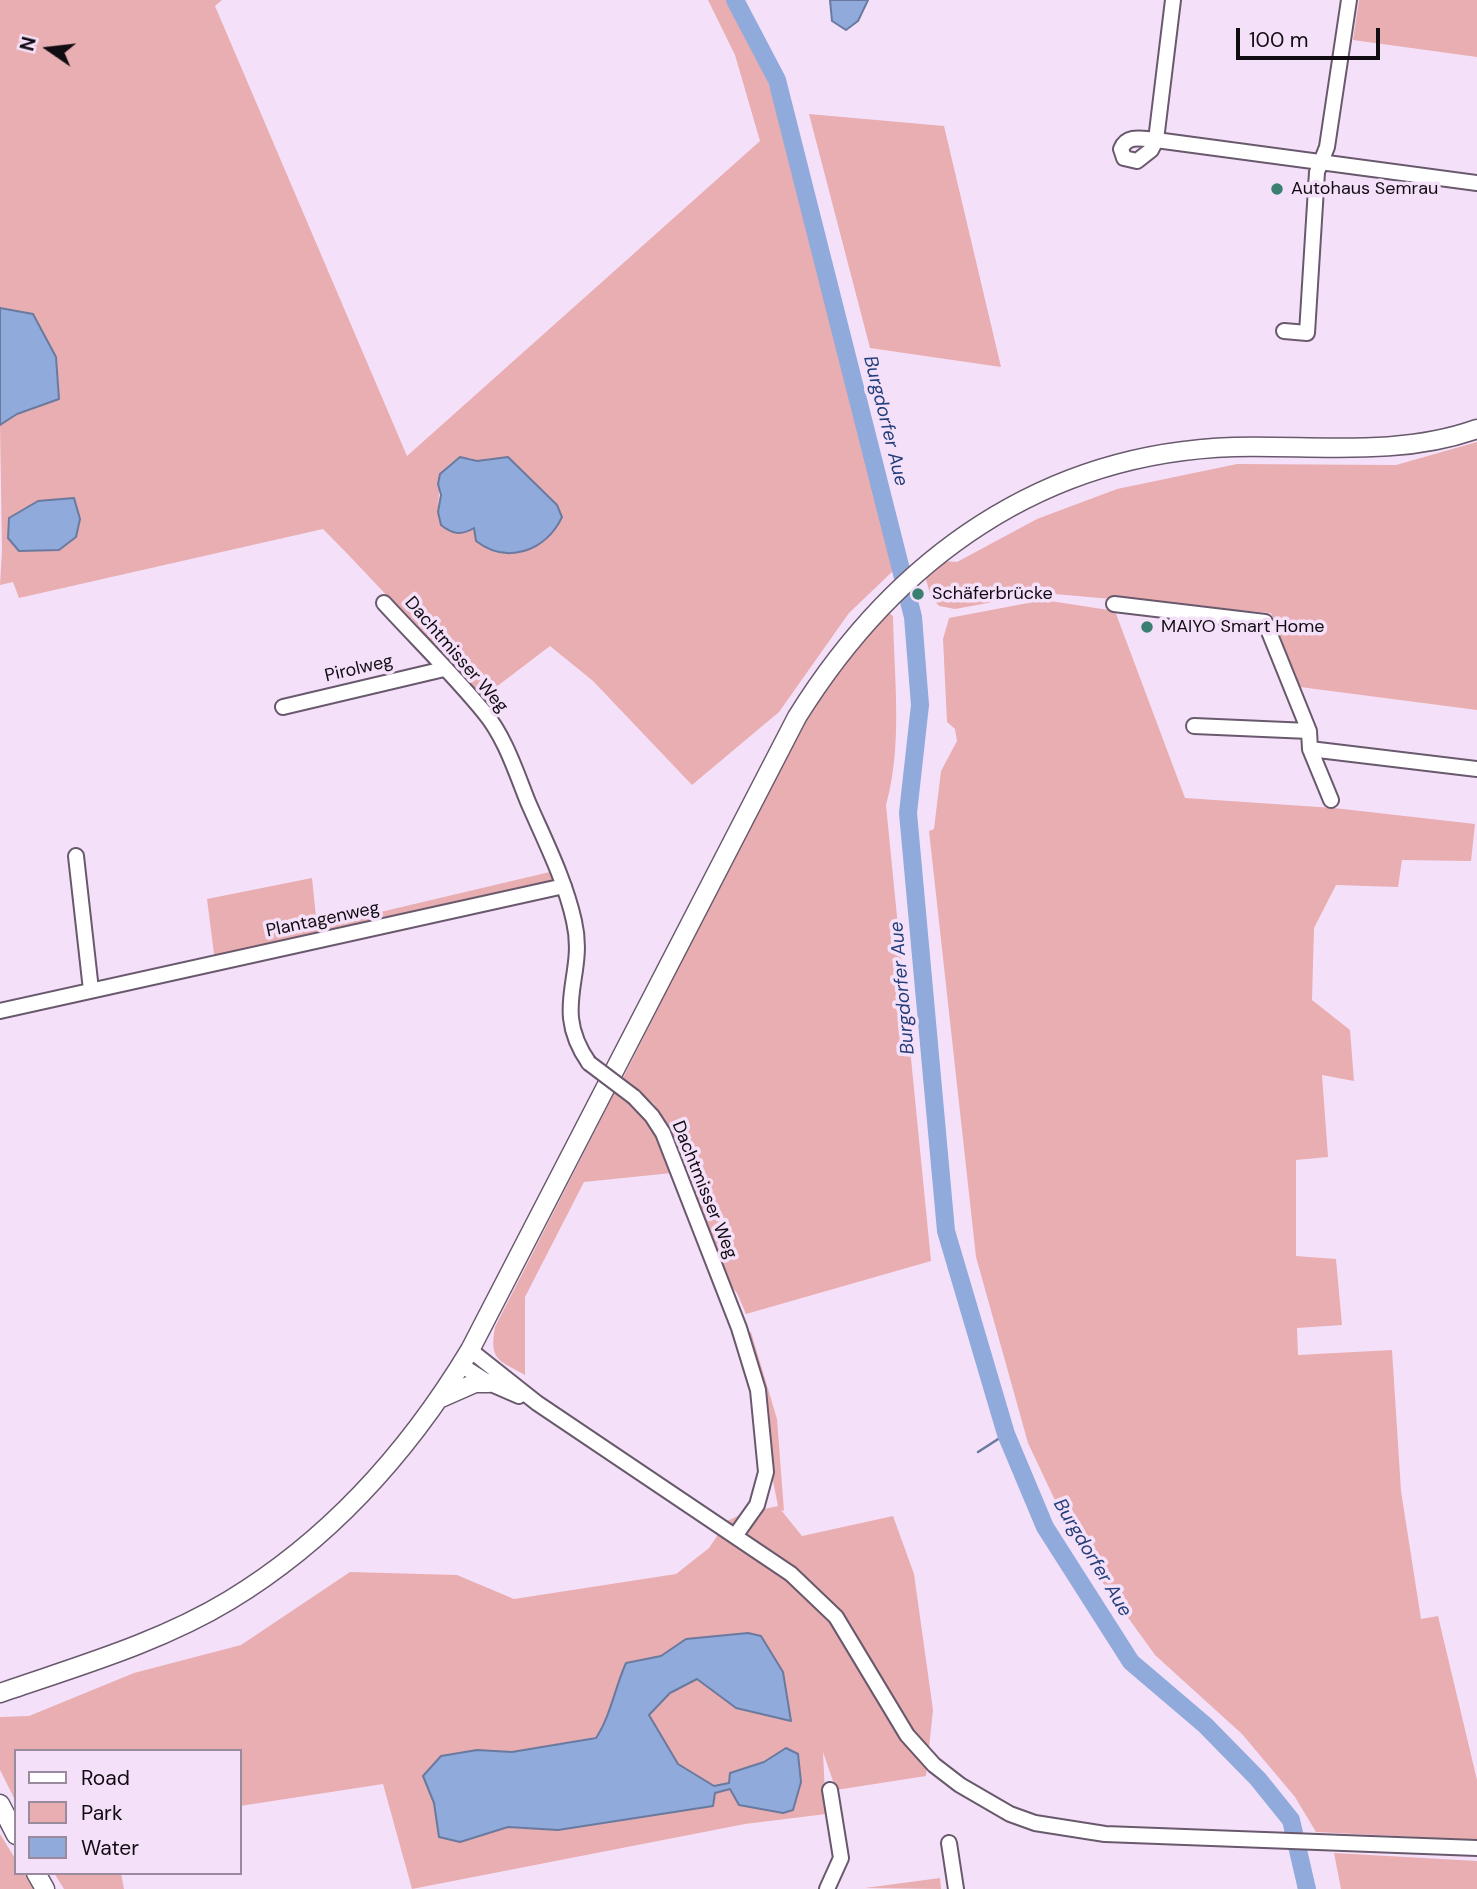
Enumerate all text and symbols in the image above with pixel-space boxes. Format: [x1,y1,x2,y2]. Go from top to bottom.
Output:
north arrow [14,14,84,84]
scale bar [1239,14,1382,58]
text: 100 m [1249,26,1309,54]
text: N [14,34,42,54]
place label: Autohaus Semrau [1291,178,1438,200]
marker: Autohaus Semrau [1269,181,1285,197]
water label: Burgdorfer Aue [858,353,912,489]
place label: Schäferbrücke [932,583,1053,605]
marker: Schäferbrücke [910,586,926,602]
street label: Dachtmisser Weg [400,593,512,717]
place label: MAIYO Smart Home [1161,616,1325,638]
marker: MAIYO Smart Home [1139,619,1155,635]
street label: Pirolweg [323,651,395,687]
street label: Plantagenweg [264,897,382,943]
water label: Burgdorfer Aue [886,921,920,1055]
street label: Dachtmisser Weg [667,1118,741,1262]
water label: Burgdorfer Aue [1048,1495,1136,1621]
legend [14,1749,242,1875]
text: Road [81,1764,130,1792]
text: Park [81,1799,122,1827]
text: Water [81,1834,139,1862]

